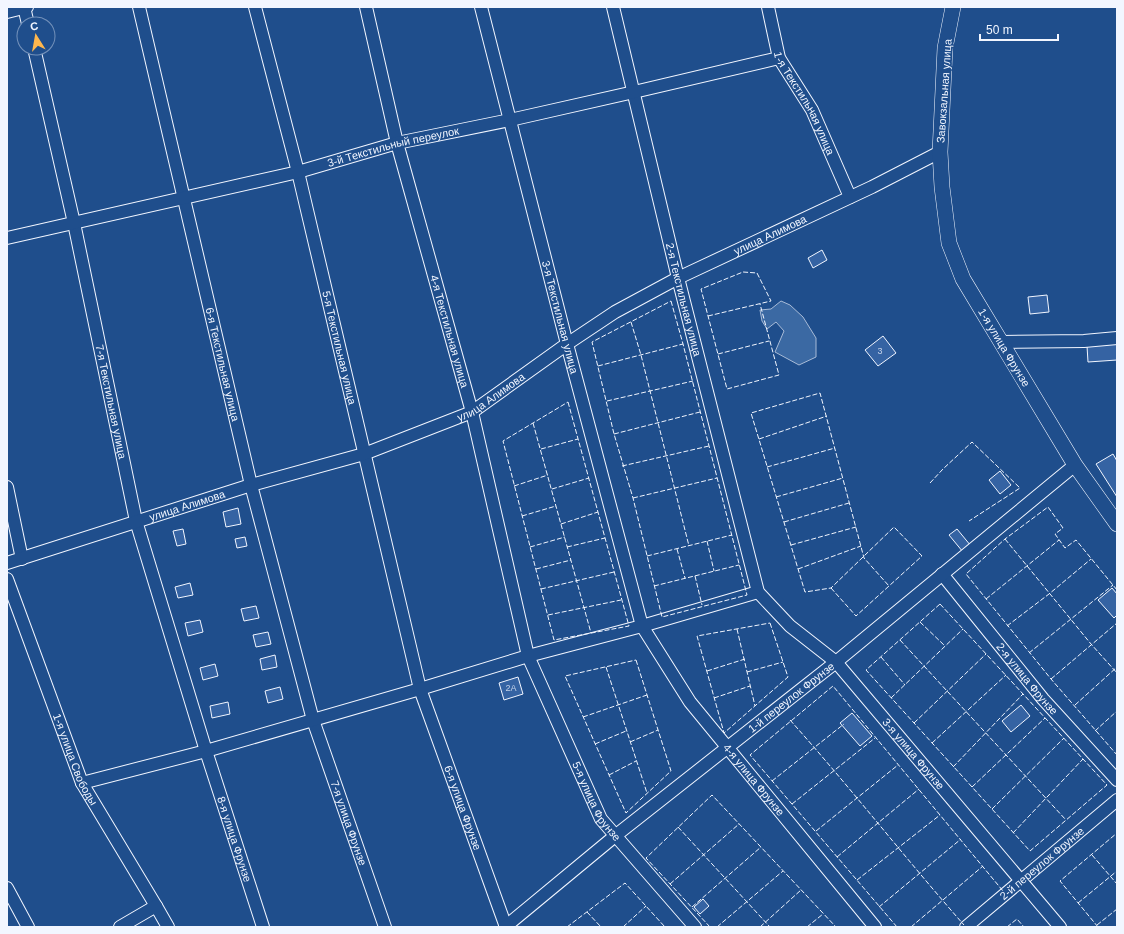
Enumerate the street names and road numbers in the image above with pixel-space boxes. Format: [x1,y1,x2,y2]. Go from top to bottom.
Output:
street label: Завокзальная улица [934,38,954,143]
street label: 1-я Текстильная улица [772,51,837,158]
street label: 3-й Текстильный переулок [326,125,460,169]
street label: улица Алимова [732,212,809,257]
street label: 2-я Текстильная улица [664,242,704,358]
street label: 3-я Текстильная улица [540,259,581,376]
street label: 4-я Текстильная улица [428,274,471,390]
street label: 5-я Текстильная улица [320,290,359,407]
street label: 6-я Текстильная улица [204,306,242,423]
street label: 1-я улица Фрунзе [976,306,1032,389]
street label: 7-я Текстильная улица [93,343,129,461]
street label: улица Алимова [455,370,528,423]
street label: улица Алимова [148,487,227,523]
street label: 2-я улица Фрунзе [994,641,1060,717]
street label: 1-й переулок Фрунзе [746,660,837,735]
street label: 1-я улица Свободы [51,712,100,808]
street label: 3-я улица Фрунзе [880,716,947,792]
street label: 4-я улица Фрунзе [721,741,787,818]
street label: 5-я улица Фрунзе [570,760,623,843]
street label: 6-я улица Фрунзе [442,764,484,852]
street label: 7-я улица Фрунзе [328,779,369,867]
street label: 8-я улица Фрунзе [215,795,254,883]
street label: 2-й переулок Фрунзе [997,825,1086,902]

